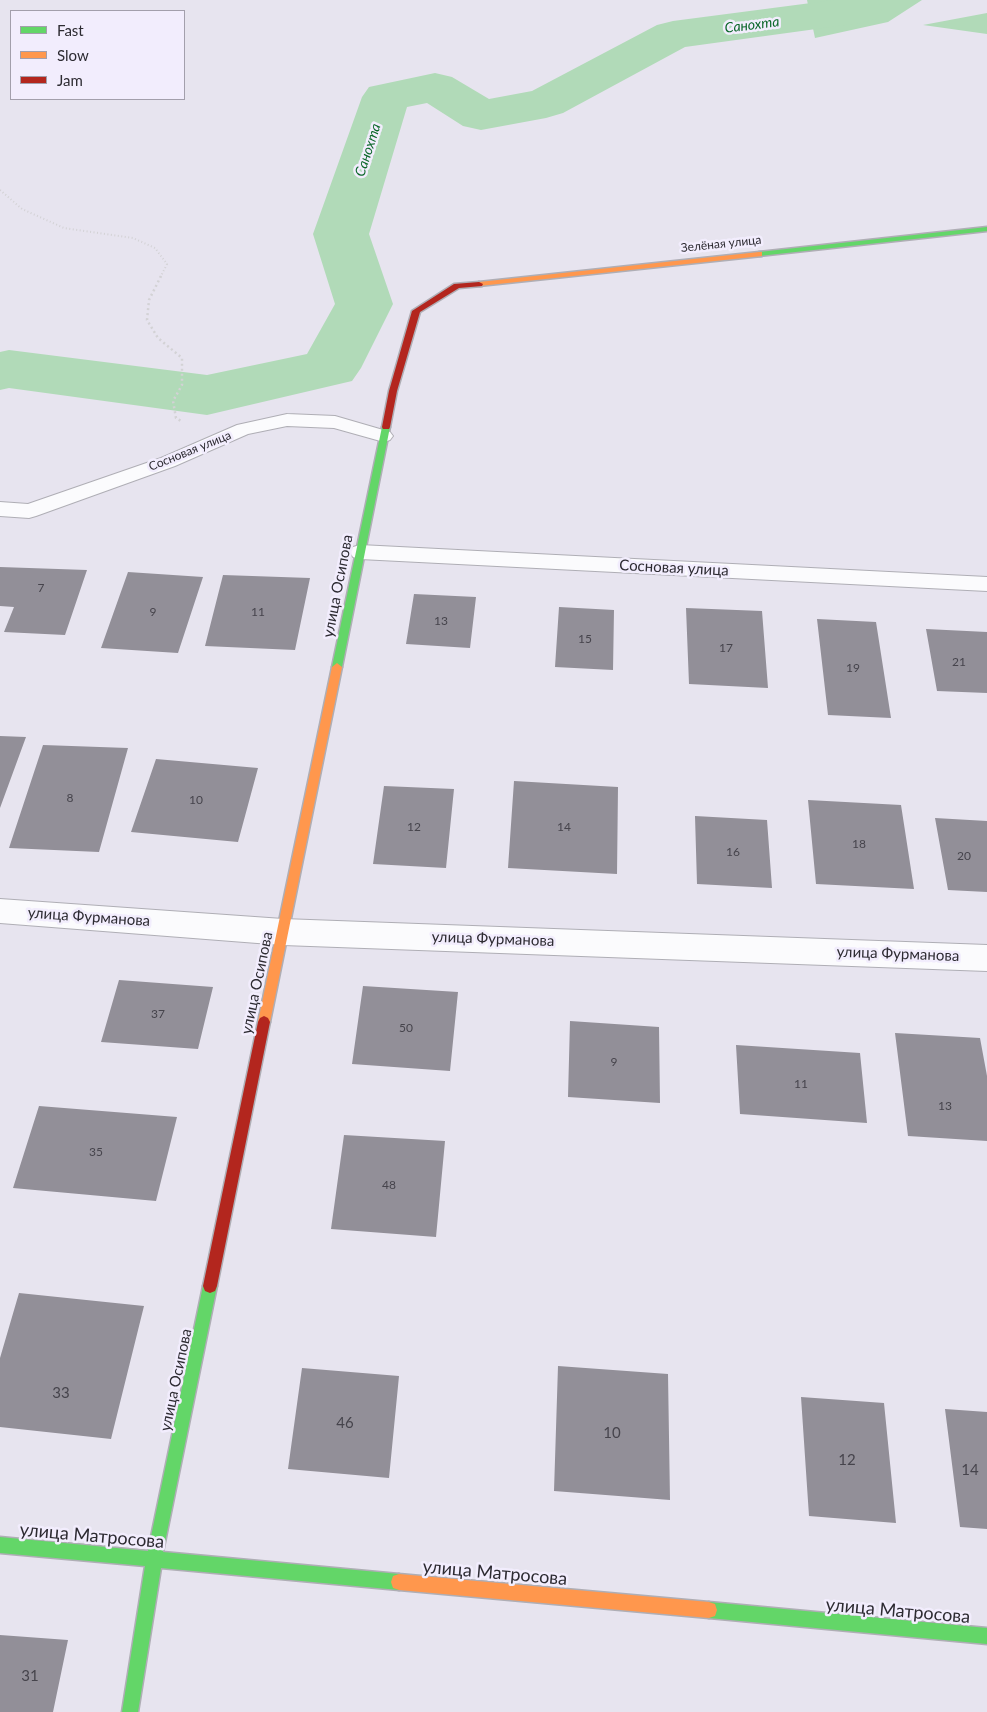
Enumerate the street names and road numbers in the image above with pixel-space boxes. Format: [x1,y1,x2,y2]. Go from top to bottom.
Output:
street label: Зелёная улица [680,233,762,255]
street label: Сосновая улица [147,428,233,474]
street label: улица Осипова [319,533,357,639]
street label: Сосновая улица [619,556,729,580]
street label: улица Фурманова [27,904,151,930]
street label: улица Фурманова [431,928,555,950]
street label: улица Осипова [237,930,277,1036]
street label: улица Фурманова [836,943,960,965]
street label: улица Осипова [156,1327,196,1433]
street label: улица Матросова [19,1519,165,1553]
street label: улица Матросова [422,1556,568,1590]
street label: улица Матросова [825,1594,971,1628]

